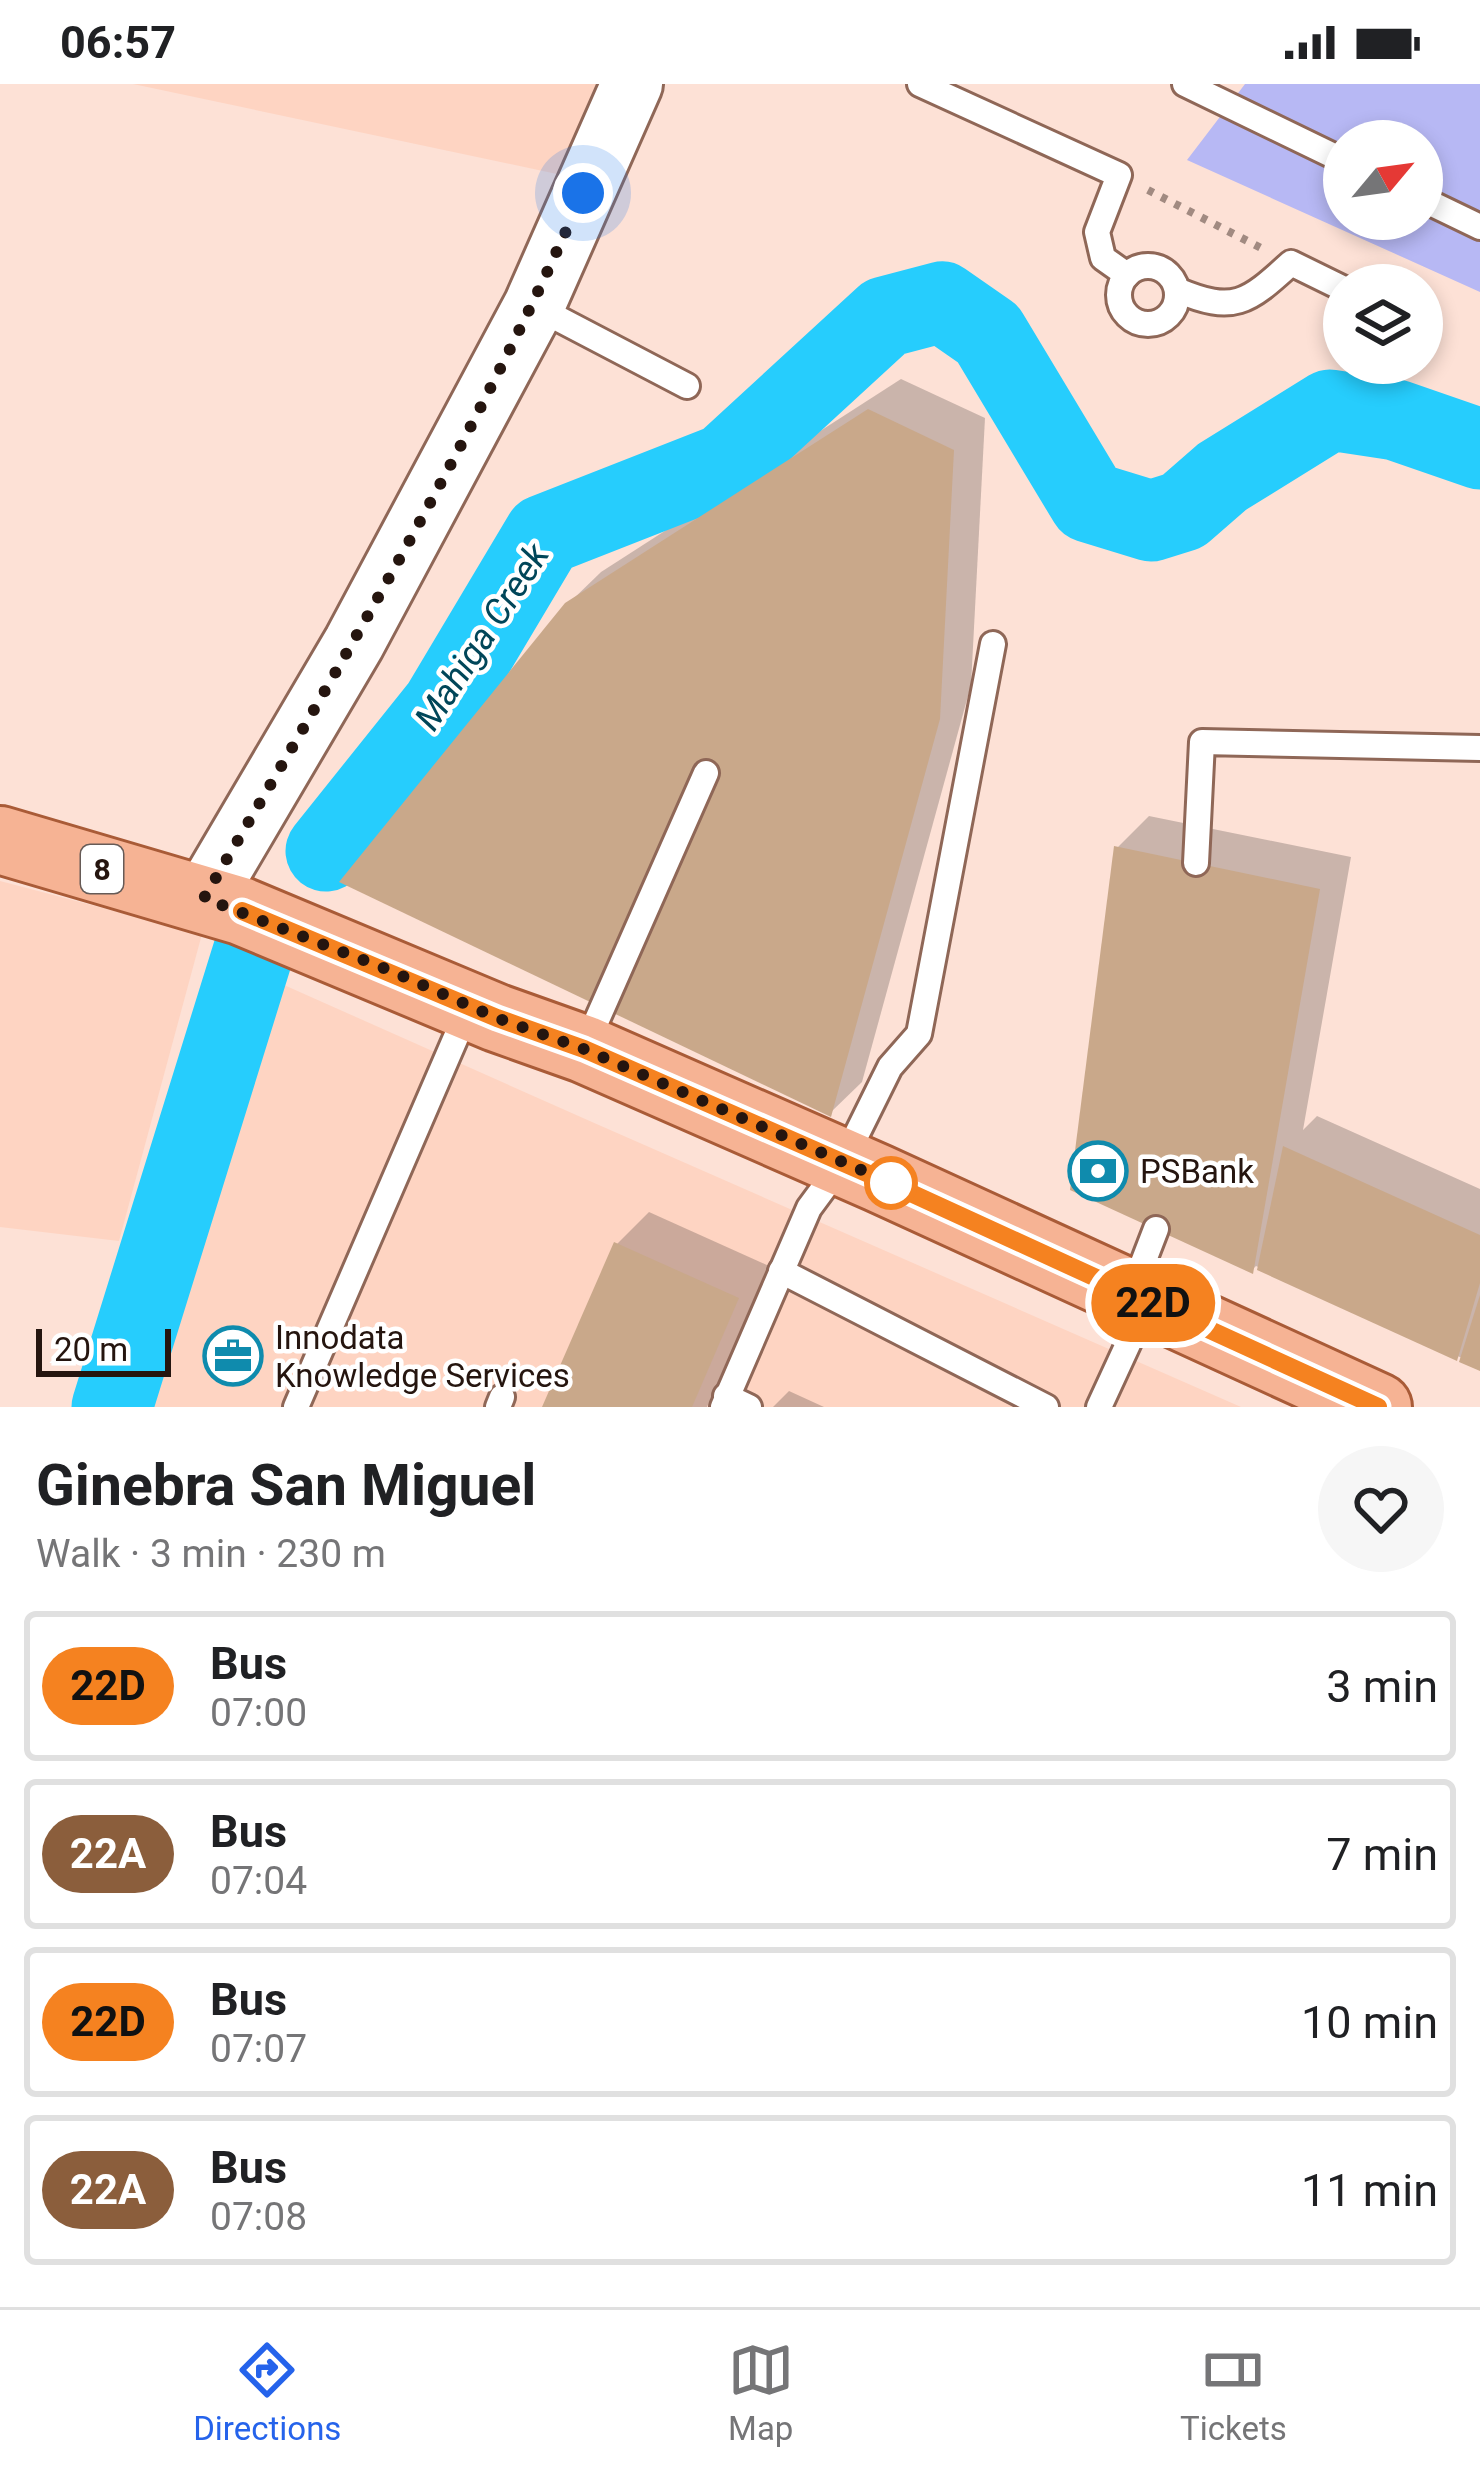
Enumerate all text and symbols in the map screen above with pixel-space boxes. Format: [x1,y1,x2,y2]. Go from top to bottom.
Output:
text: 06:57 [60,16,176,69]
north arrow [1323,120,1443,240]
map controls [1323,120,1443,384]
your location [553,163,613,223]
button: layers [1323,264,1443,384]
water label: Mahiga Creek [406,535,558,738]
road number: 8 [81,845,123,893]
bank icon: PSBank [1067,1140,1129,1202]
place label: PSBank [1140,1152,1254,1191]
unlabelled marker [866,1158,916,1208]
line badge: 22D [1084,1264,1222,1342]
text: 22D [1115,1278,1191,1327]
place label: Innodata Knowledge Services [275,1318,570,1395]
scale bar [36,1323,171,1376]
office icon: Innodata Knowledge Services [202,1325,264,1387]
text: 20 m [54,1330,128,1369]
button: heart [1318,1446,1444,1572]
text: Ginebra San Miguel [36,1452,536,1519]
text: Walk · 3 min · 230 m [36,1531,386,1577]
text: Bus [210,1637,287,1690]
text: 3 min [1326,1660,1438,1713]
text: 22D [70,1661,146,1710]
text: 07:00 [210,1690,307,1736]
text: Bus [210,1805,287,1858]
text: 7 min [1326,1828,1438,1881]
text: 22A [70,1829,146,1878]
text: 07:04 [210,1858,307,1904]
text: Bus [210,1973,287,2026]
text: 10 min [1301,1996,1438,2049]
text: 22D [70,1997,146,2046]
text: 07:07 [210,2026,307,2072]
text: Bus [210,2141,287,2194]
text: 11 min [1301,2164,1438,2217]
text: 22A [70,2165,146,2214]
text: 07:08 [210,2194,307,2240]
tab: Directions [193,2337,341,2448]
tab: Map [728,2337,794,2448]
tab: Tickets [1180,2337,1287,2448]

